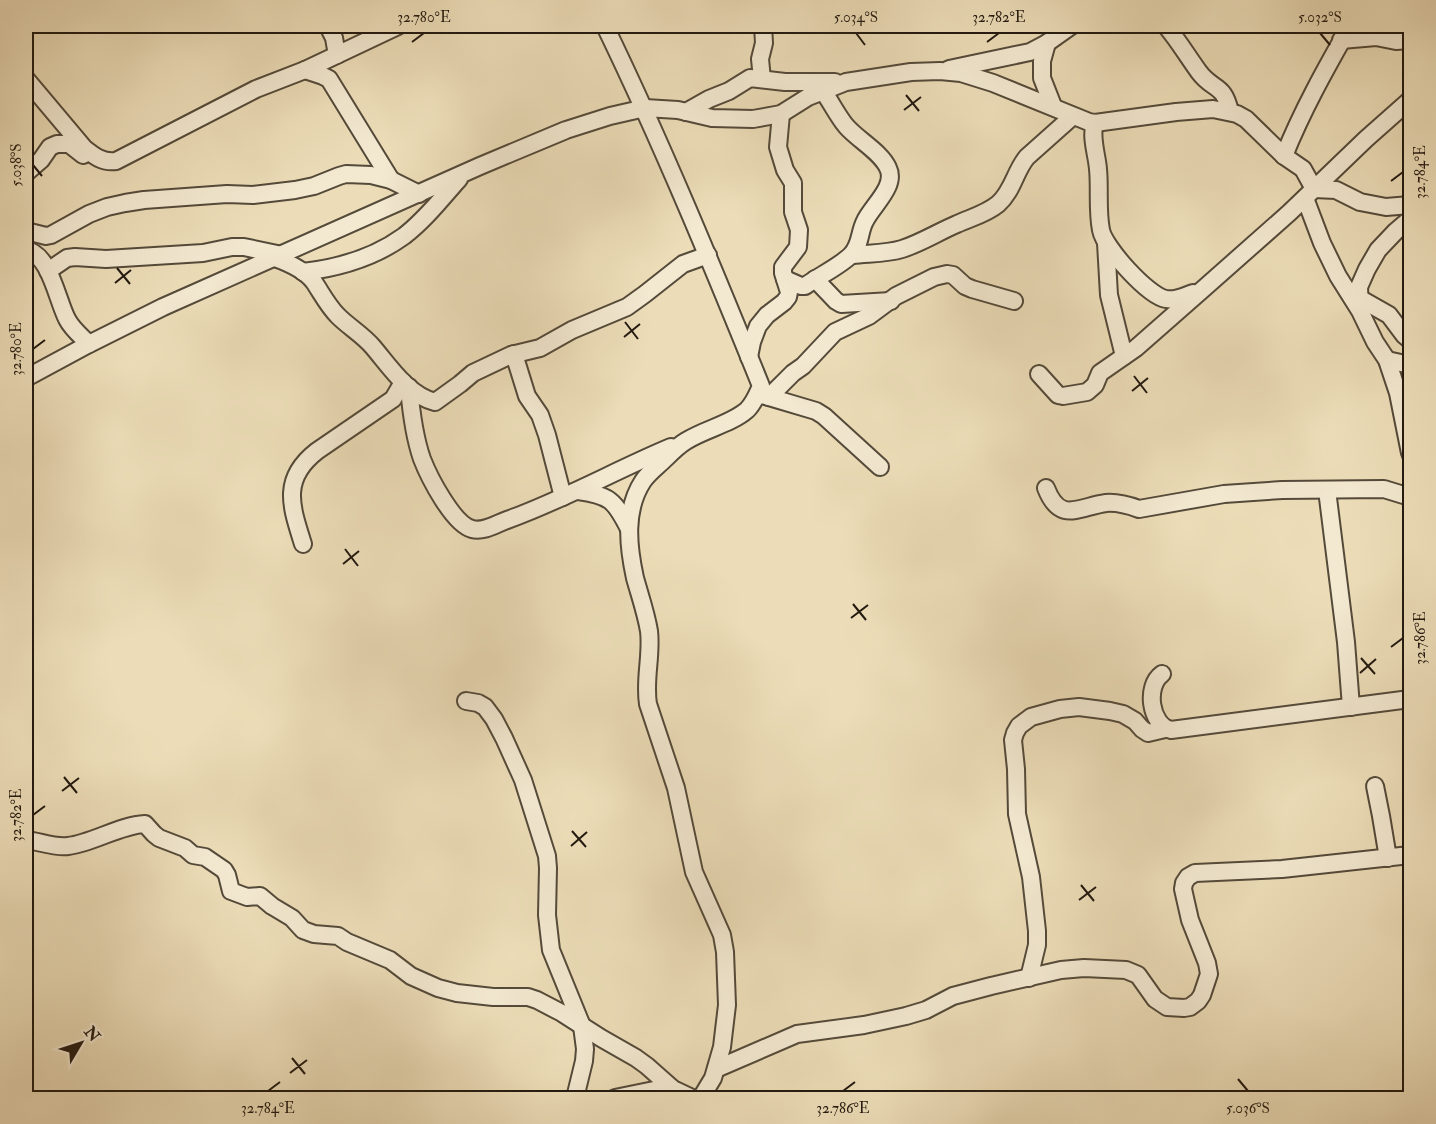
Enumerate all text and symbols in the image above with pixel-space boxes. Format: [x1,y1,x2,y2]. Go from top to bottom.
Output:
text: 32.780°E [397,8,451,27]
text: 5.034°S [834,8,878,27]
text: 32.782°E [972,8,1026,27]
text: 5.032°S [1298,8,1342,27]
text: 5.038°S [7,143,26,187]
text: 32.784°E [1411,145,1430,199]
text: 32.780°E [7,322,26,376]
text: 32.786°E [1411,611,1430,665]
text: 32.782°E [7,788,26,842]
north arrow [51,1013,111,1073]
text: N [79,1022,105,1047]
text: 32.784°E [241,1099,295,1118]
text: 32.786°E [816,1099,870,1118]
text: 5.036°S [1226,1099,1270,1118]

